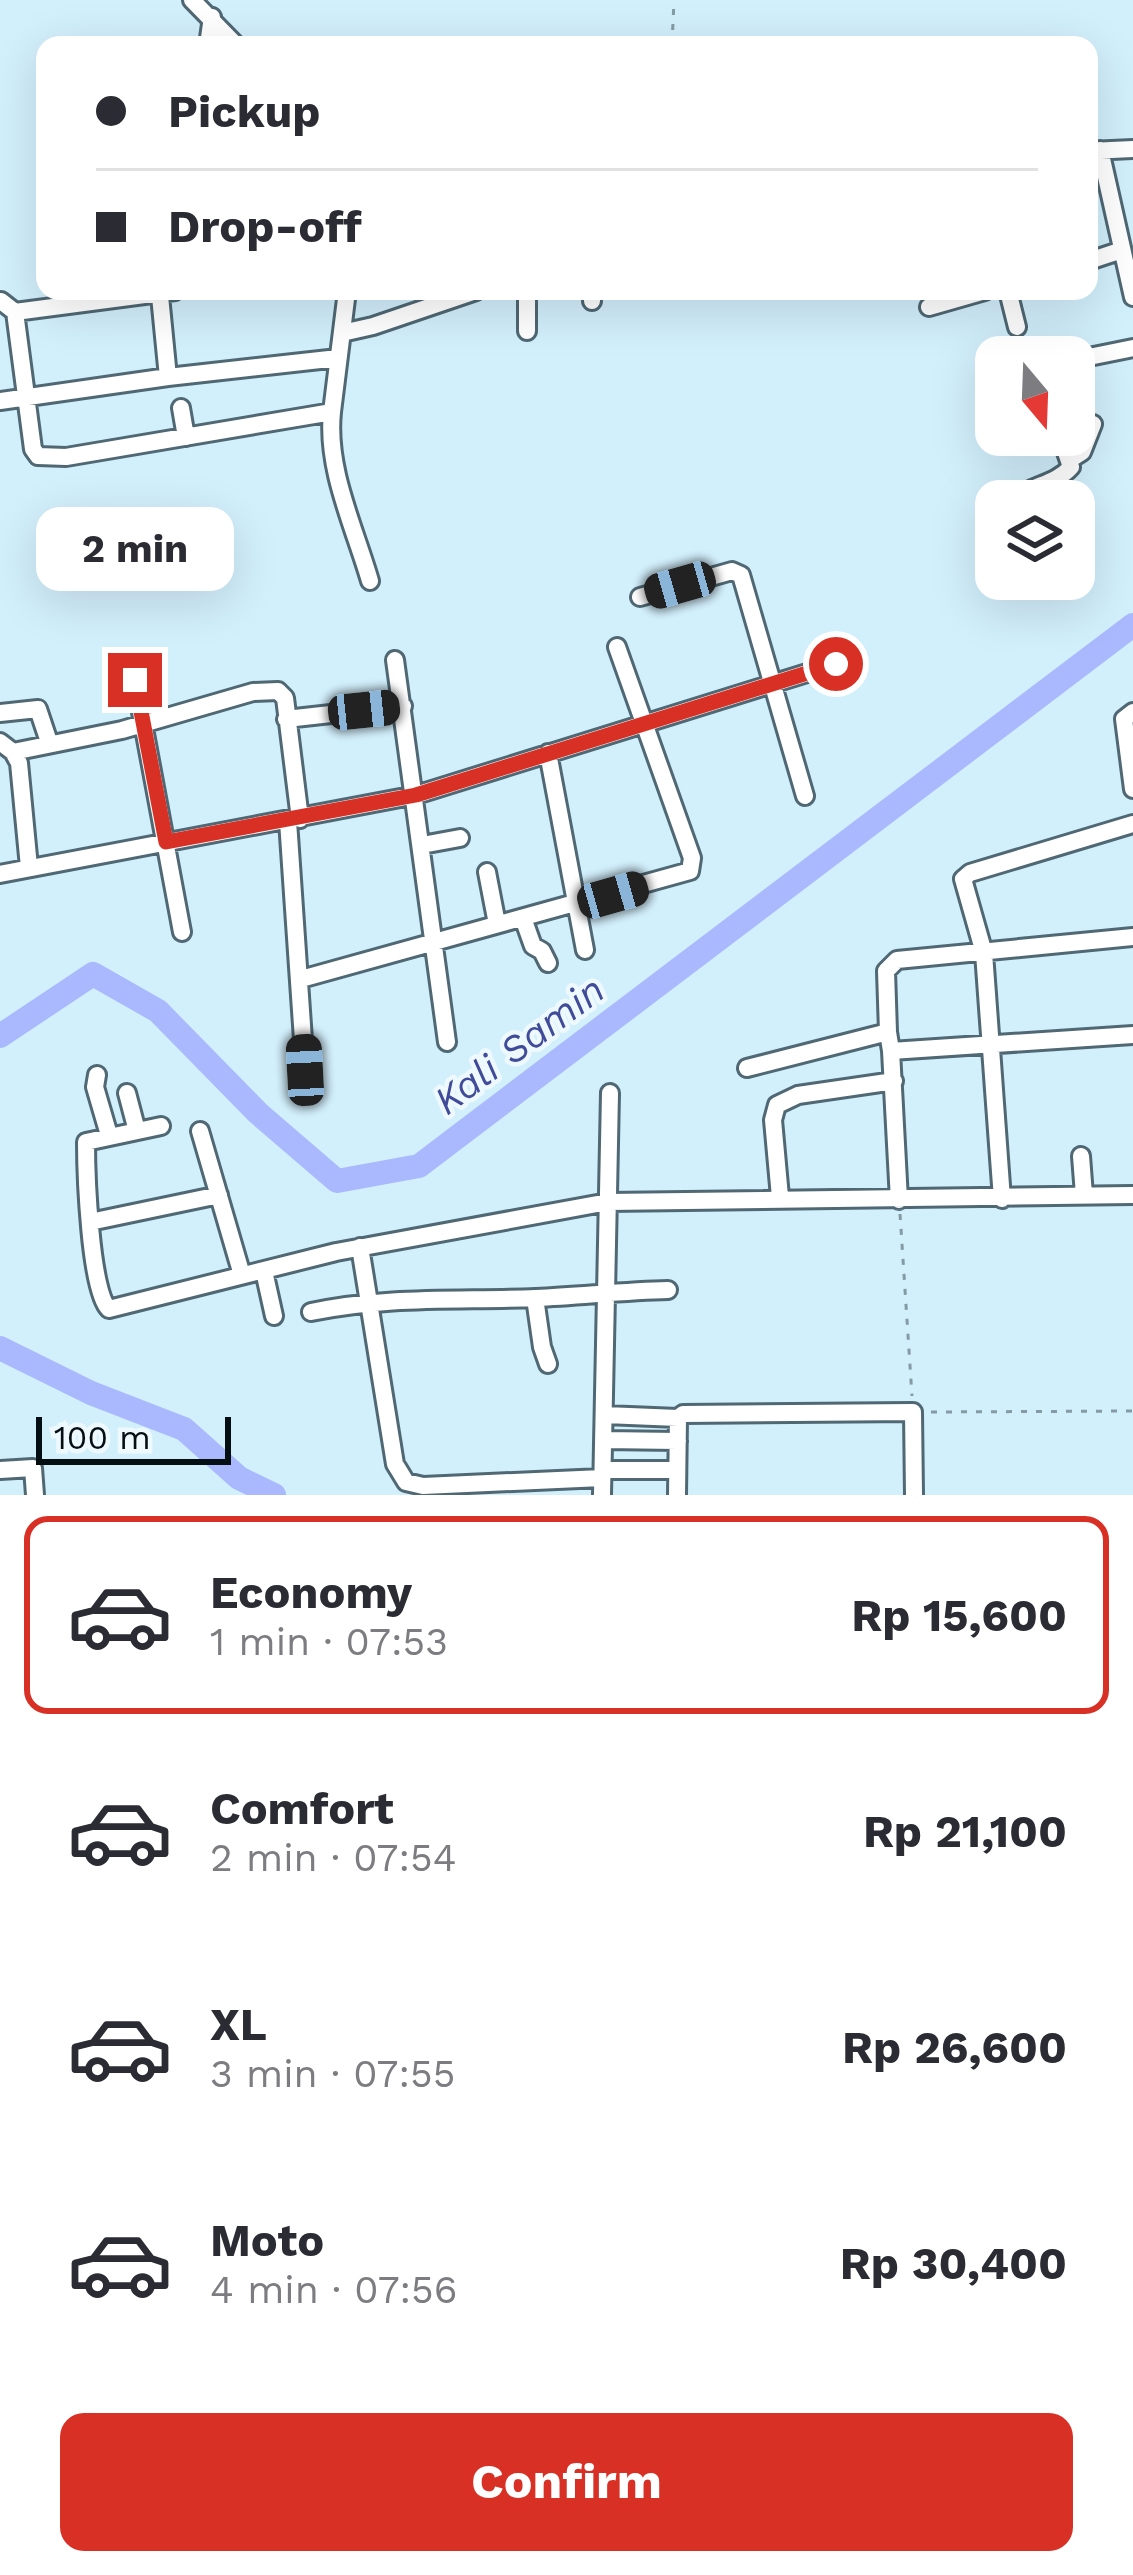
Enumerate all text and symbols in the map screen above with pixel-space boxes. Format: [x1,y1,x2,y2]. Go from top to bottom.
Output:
text: Pickup [168,85,320,138]
text: Drop-off [168,200,362,253]
north arrow [975,336,1095,456]
map controls [975,336,1095,600]
button: layers [975,480,1095,600]
callout: 2 min [36,506,234,590]
text: 2 min [82,526,188,571]
car [640,558,720,612]
route start [809,637,863,691]
route end [108,653,162,707]
car [326,688,402,732]
car [573,868,653,922]
water label: Kali Samin [425,967,613,1123]
car [285,1033,325,1107]
scale bar [36,1411,231,1464]
text: 100 m [54,1418,151,1457]
icon: car [66,1561,174,1669]
text: Economy [210,1566,412,1619]
text: Rp 15,600 [851,1589,1067,1642]
text: 1 min · 07:53 [210,1619,448,1664]
icon: car [66,1777,174,1885]
text: Comfort [210,1782,394,1835]
text: Rp 21,100 [863,1805,1067,1858]
text: 2 min · 07:54 [210,1835,457,1880]
icon: car [66,1993,174,2101]
text: XL [210,1998,267,2051]
text: Rp 26,600 [842,2021,1067,2074]
text: 3 min · 07:55 [210,2051,455,2096]
icon: car [66,2209,174,2317]
text: Moto [210,2214,324,2267]
text: Rp 30,400 [840,2237,1067,2290]
text: 4 min · 07:56 [210,2267,458,2312]
button: Confirm [60,2413,1073,2551]

